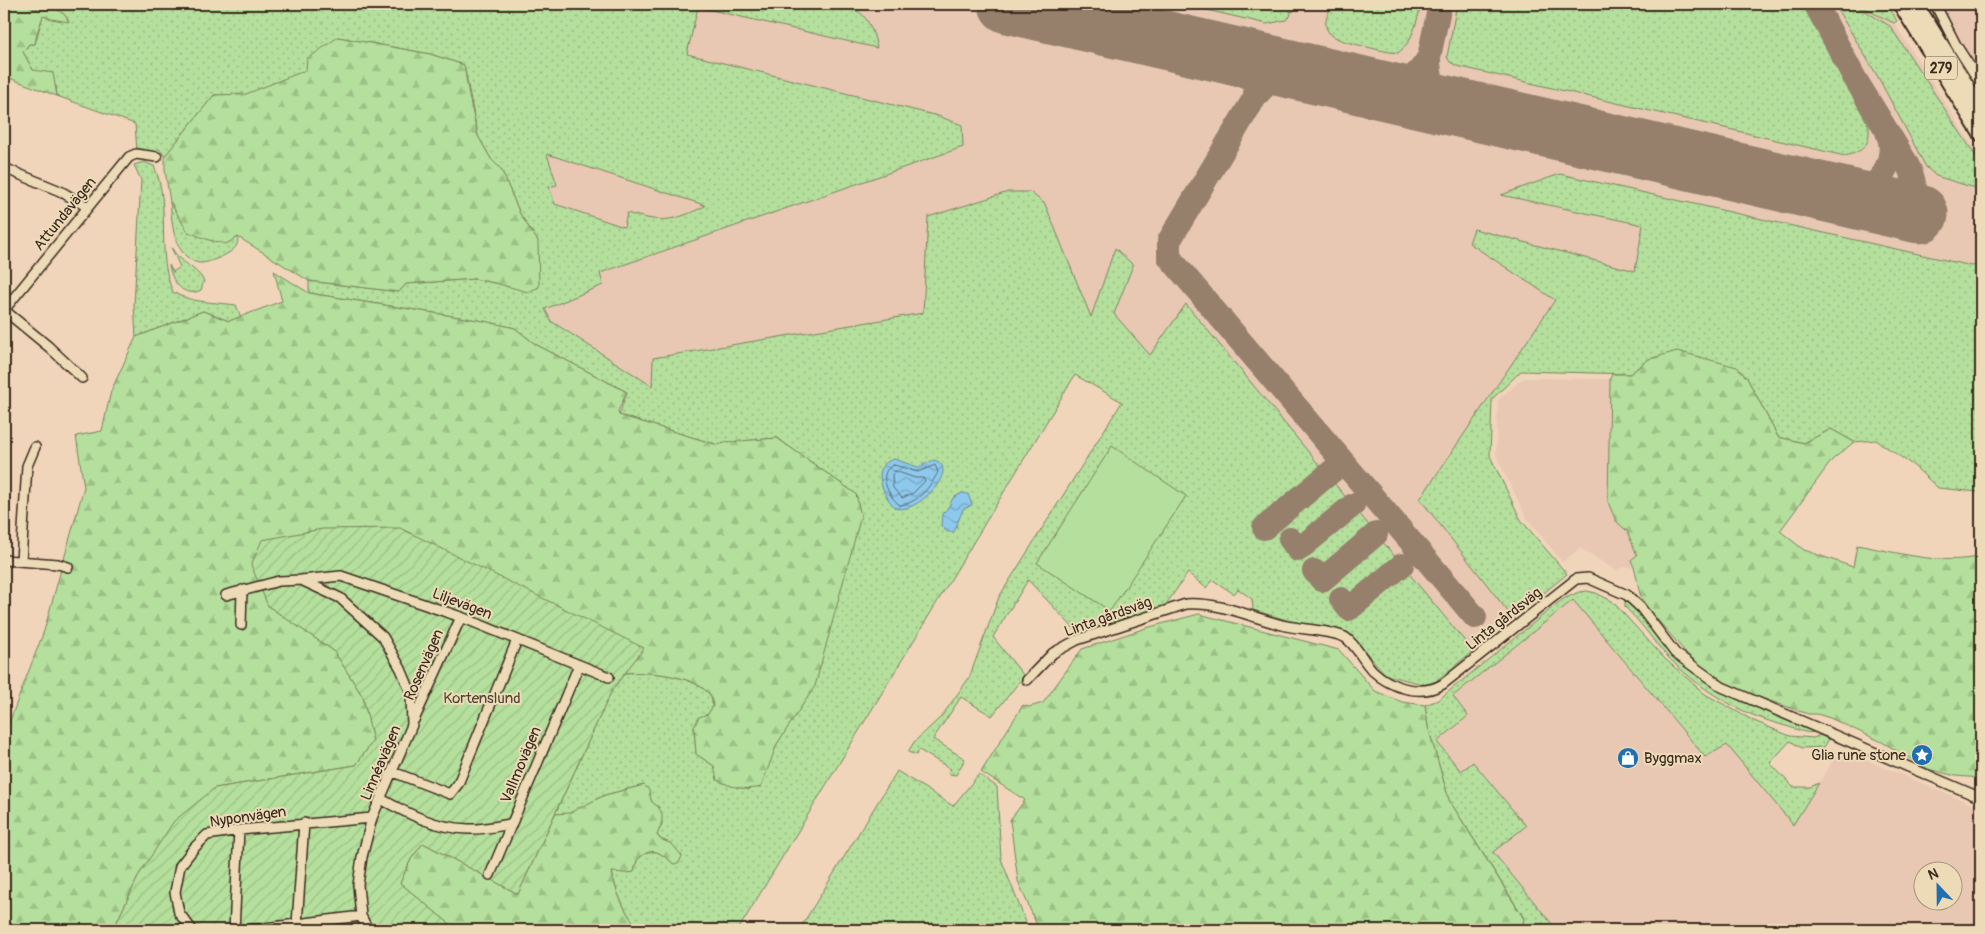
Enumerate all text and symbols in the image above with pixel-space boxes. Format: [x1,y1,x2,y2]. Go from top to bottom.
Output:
road number: 279 [1925,56,1957,80]
street label: Attundavägen [30,173,100,255]
street label: Linta gårdsväg [1462,583,1546,655]
street label: Liljevägen [429,584,495,624]
street label: Linta gårdsväg [1062,592,1154,642]
street label: Rosenvägen [400,626,448,704]
park label: Kortenslund [443,689,521,708]
street label: Linnéavägen [357,722,405,804]
street label: Vallmovägen [496,724,546,806]
place icon: Glia rune stone [1910,743,1934,767]
shop icon: Byggmax [1616,746,1640,770]
place label: Glia rune stone [1811,746,1907,765]
place label: Byggmax [1644,749,1702,768]
street label: Nyponvägen [209,802,287,832]
north arrow [1912,862,1962,912]
text: N [1926,865,1941,884]

